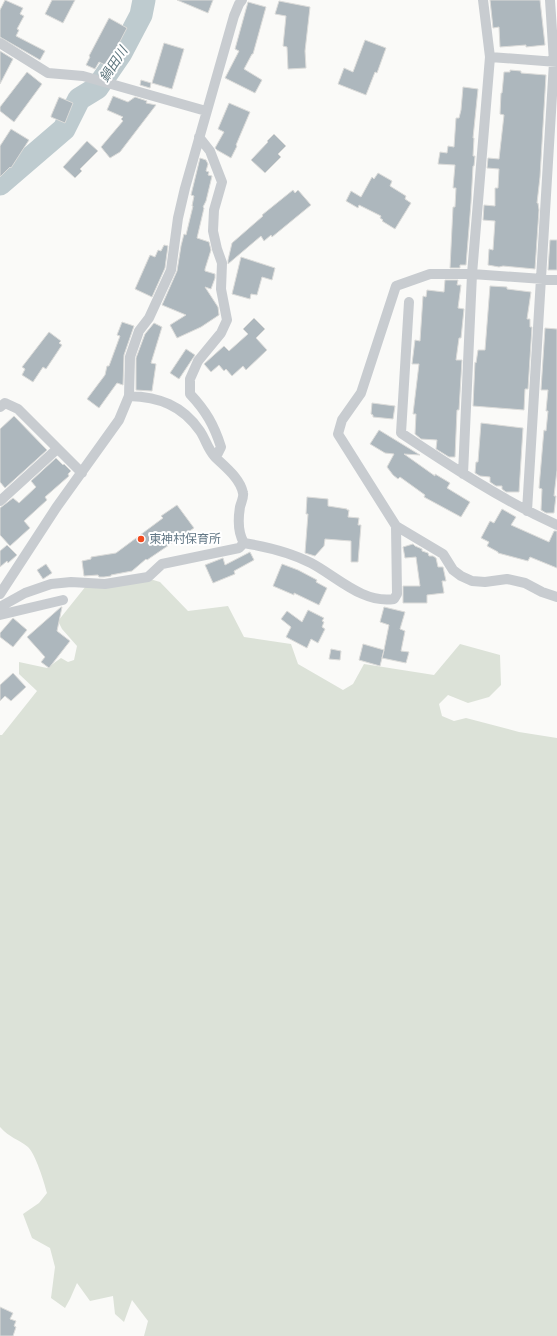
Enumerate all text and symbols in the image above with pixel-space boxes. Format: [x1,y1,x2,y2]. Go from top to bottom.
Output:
water label: 鍋田川 [96,42,131,85]
place label: 東神村保育所 [149,531,221,546]
marker: 東神村保育所 [136,534,146,544]

